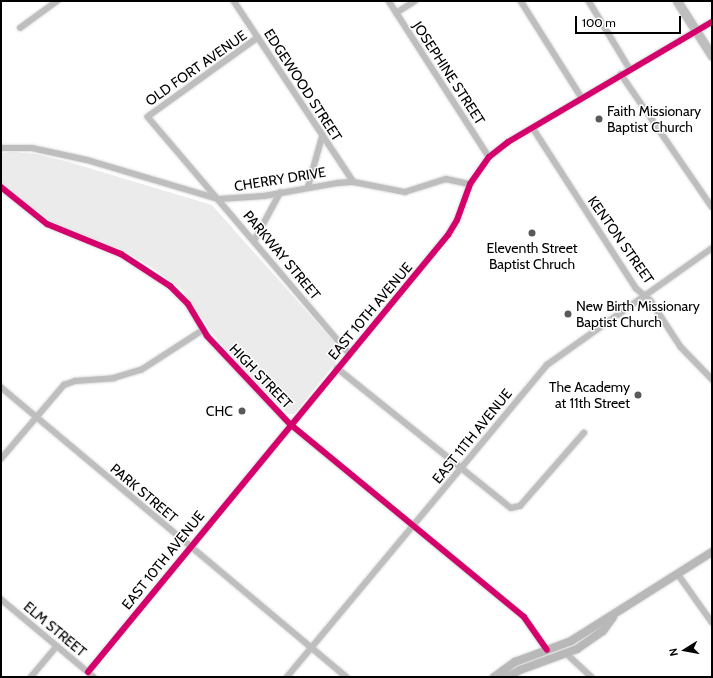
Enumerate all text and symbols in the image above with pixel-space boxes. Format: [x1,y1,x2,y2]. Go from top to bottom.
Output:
scale bar [577,8,683,34]
text: 100 m [582,15,616,30]
street label: JOSEPHINE STREET [409,18,489,128]
street label: EDGEWOOD STREET [261,26,345,144]
street label: OLD FORT AVENUE [142,27,250,109]
place label: Faith Missionary Baptist Church [607,103,701,136]
marker: Faith Missionary Baptist Church [594,114,604,124]
street label: CHERRY DRIVE [233,163,327,195]
street label: KENTON STREET [584,193,658,287]
street label: PARKWAY STREET [240,207,324,303]
marker: Eleventh Street Baptist Chruch [527,228,537,238]
place label: Eleventh Street Baptist Chruch [486,240,578,272]
street label: EAST 10TH AVENUE [324,259,416,363]
place label: New Birth Missionary Baptist Church [576,298,700,330]
marker: New Birth Missionary Baptist Church [563,309,573,319]
street label: HIGH STREET [226,340,296,412]
place label: The Academy at 11th Street [549,379,630,412]
street label: EAST 11TH AVENUE [429,385,515,487]
marker: The Academy at 11th Street [633,390,643,400]
place label: CHC [206,403,233,419]
marker: CHC [236,405,248,417]
street label: PARK STREET [107,460,181,526]
street label: EAST 10TH AVENUE [118,507,208,613]
street label: ELM STREET [20,598,90,660]
north arrow [665,630,705,670]
text: N [666,647,681,657]

